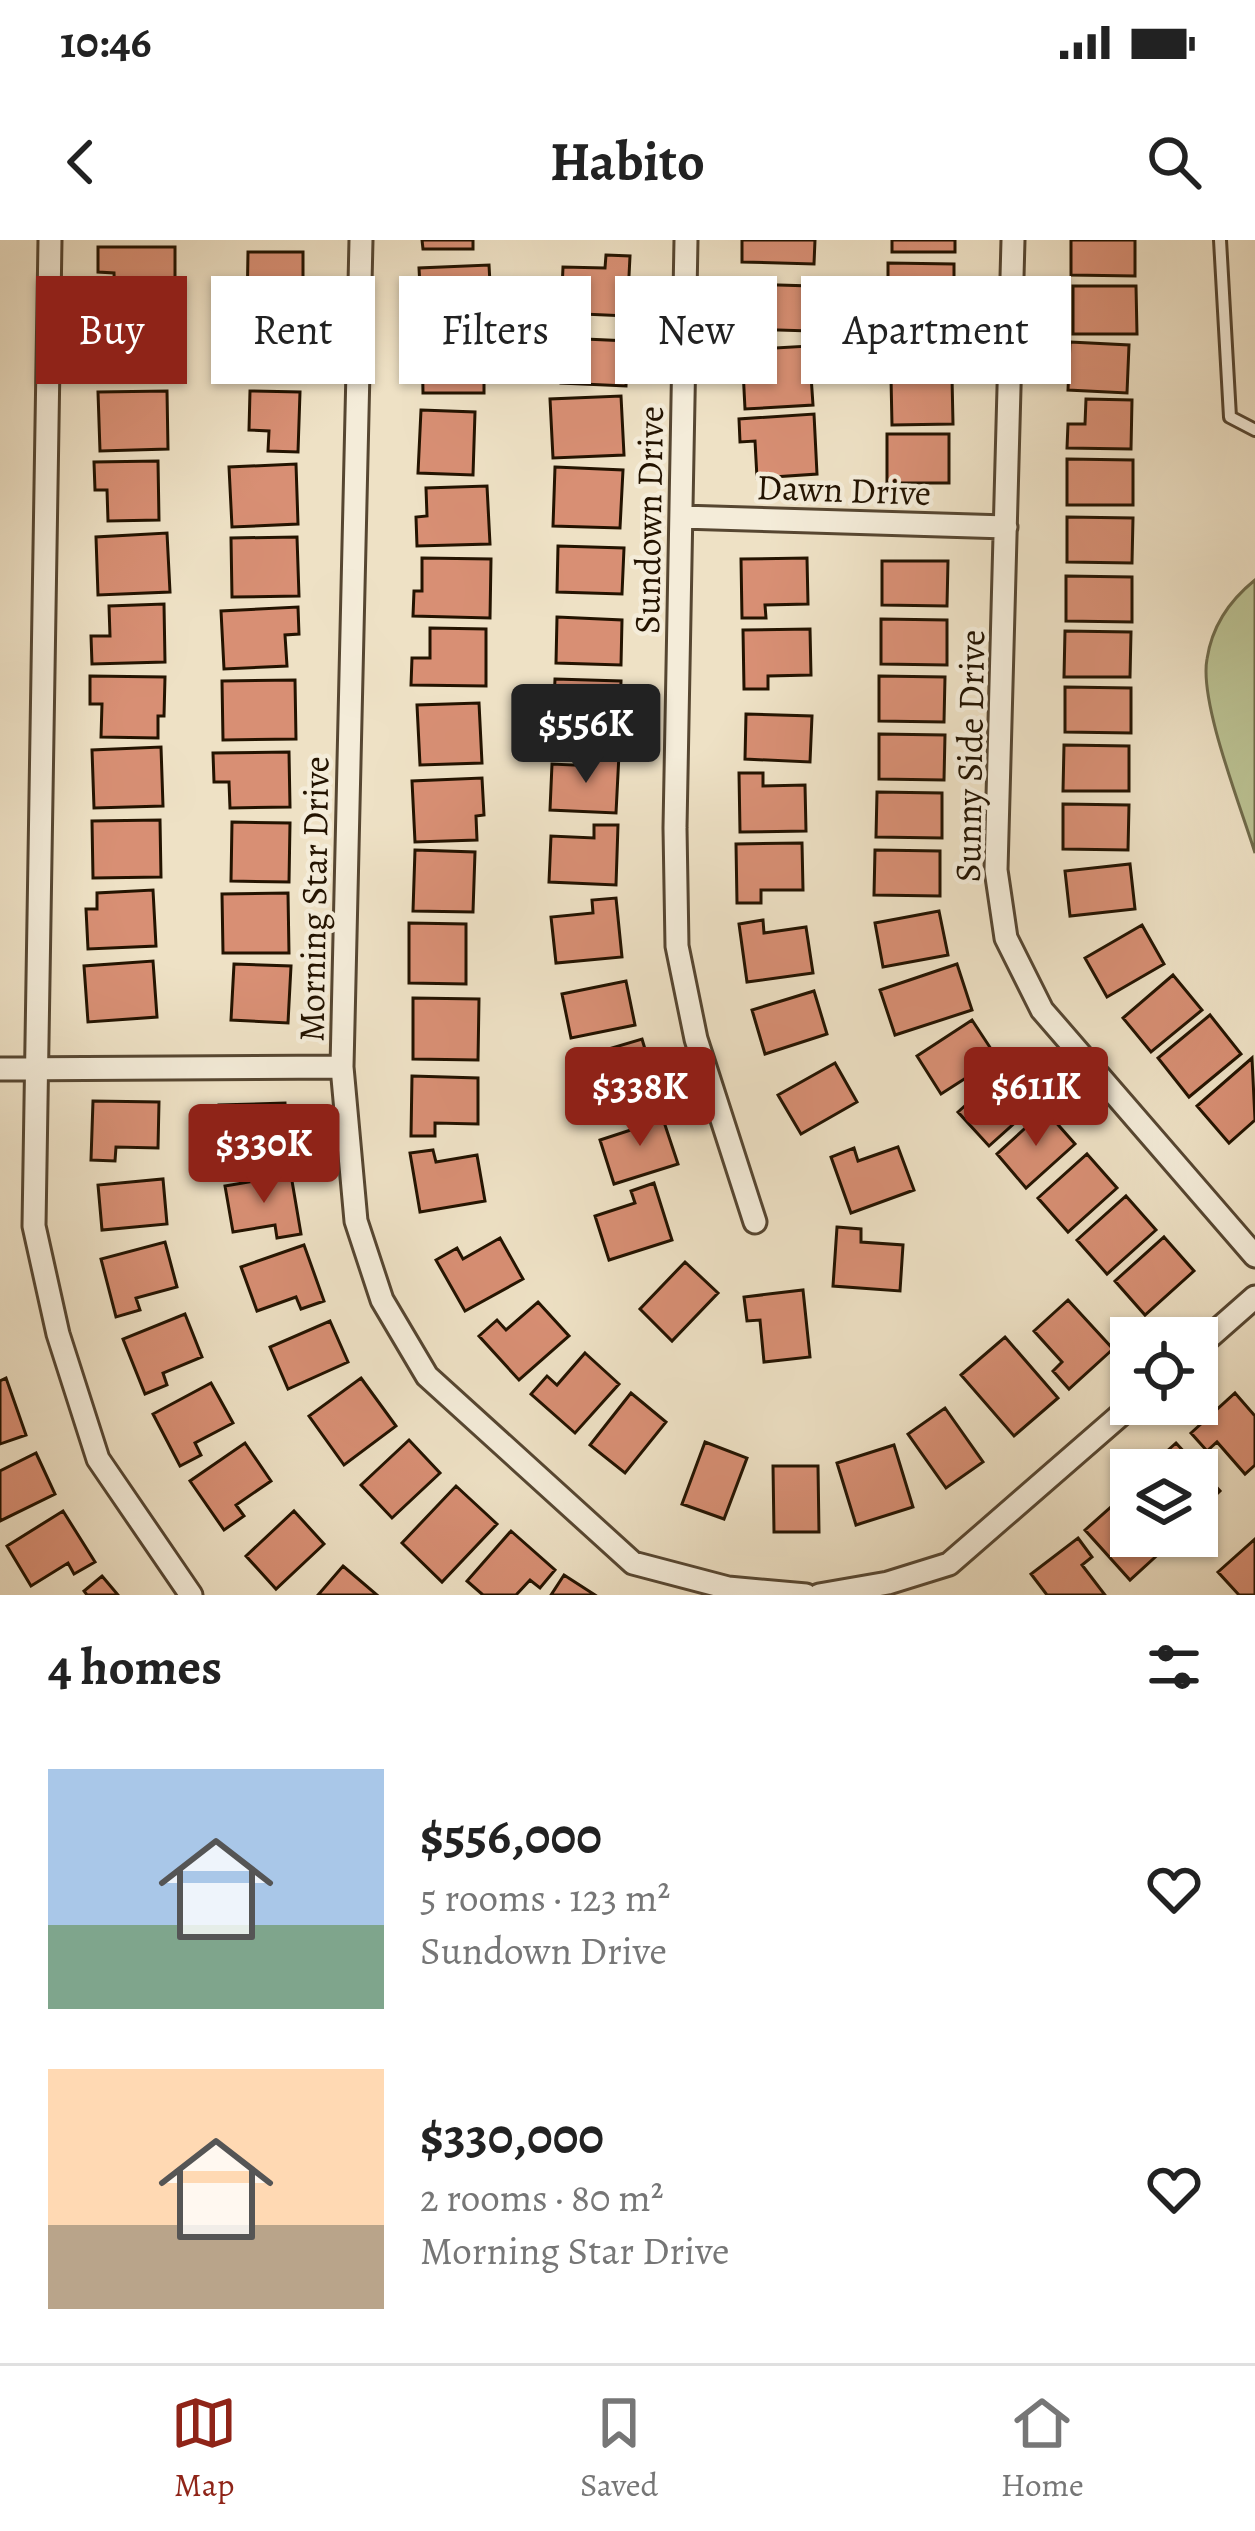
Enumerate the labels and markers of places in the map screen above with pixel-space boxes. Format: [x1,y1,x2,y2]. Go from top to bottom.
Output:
pin: $556K [502,684,670,786]
pin: $338K [556,1047,724,1149]
pin: $611K [952,1047,1120,1149]
pin: $330K [180,1104,348,1206]

